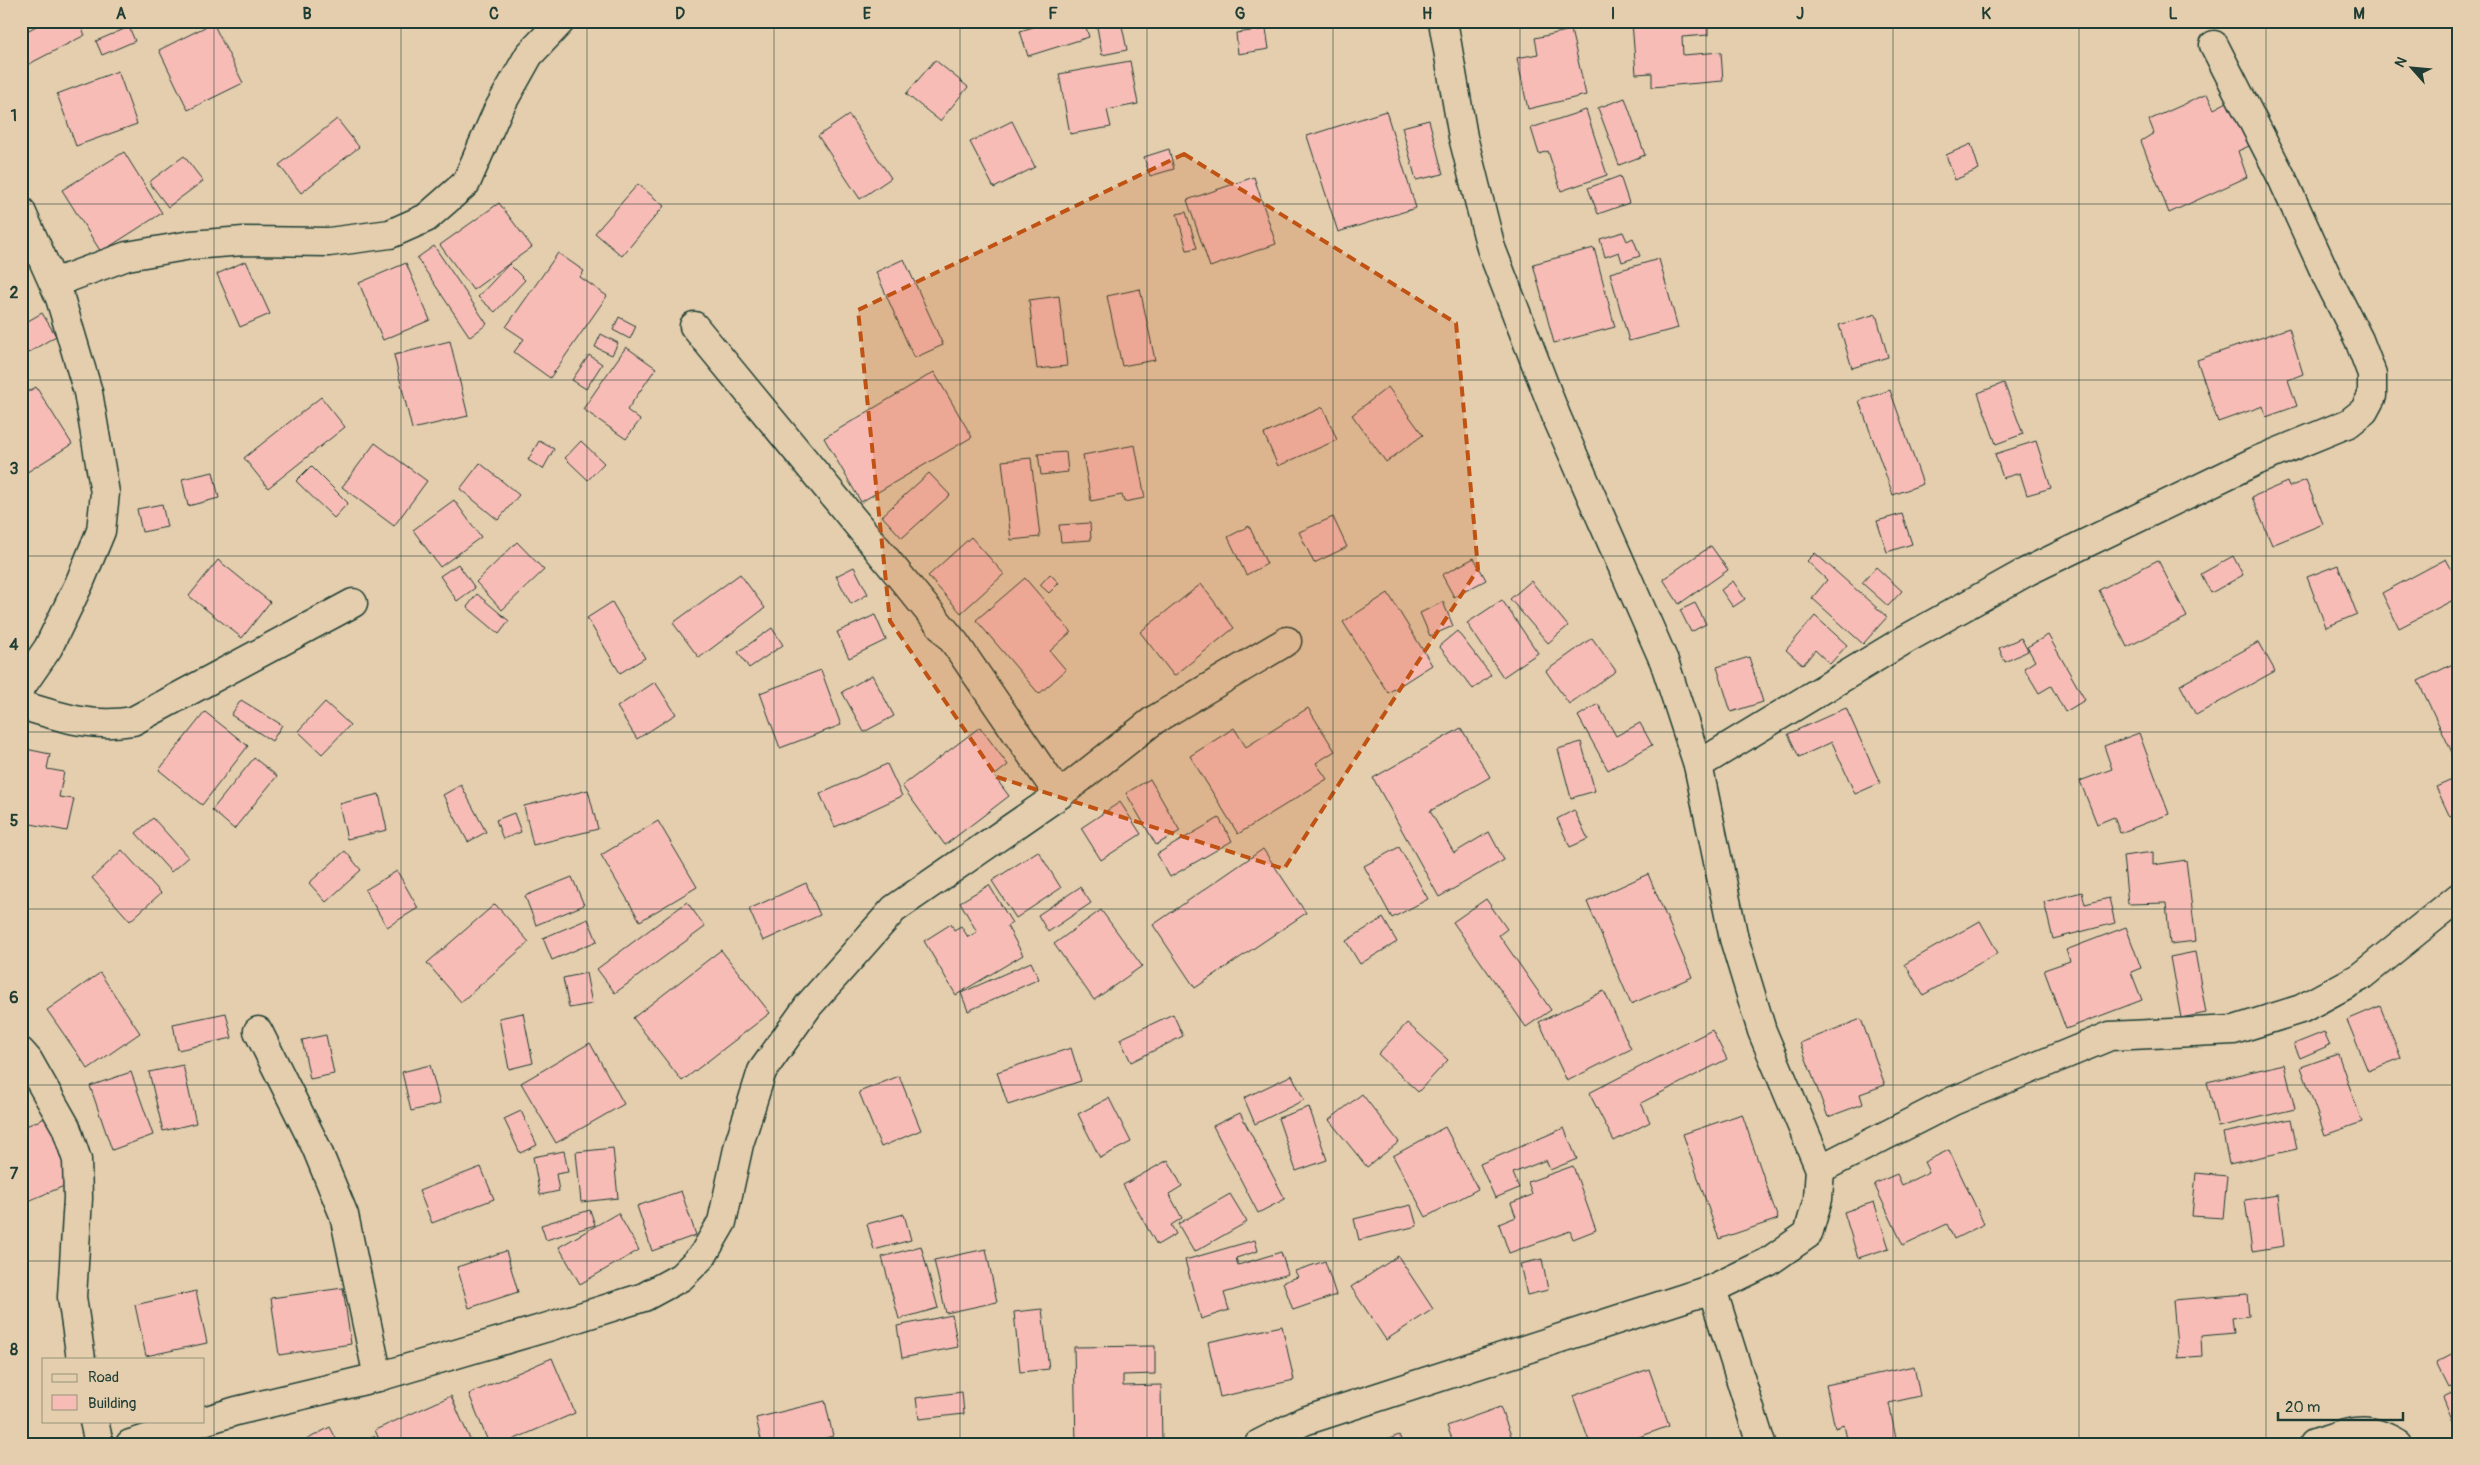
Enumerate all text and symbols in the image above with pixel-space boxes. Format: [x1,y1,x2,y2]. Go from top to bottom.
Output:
text: A [116,4,127,24]
text: B [302,4,312,24]
text: C [489,4,499,24]
text: D [675,4,685,24]
text: E [863,4,872,24]
text: F [1048,4,1058,24]
text: G [1235,4,1246,24]
text: H [1422,4,1432,24]
text: I [1611,4,1615,24]
text: J [1796,4,1804,24]
text: K [1981,4,1991,24]
text: L [2168,4,2178,24]
text: M [2353,4,2365,24]
north arrow [2388,42,2438,92]
text: N [2391,54,2411,70]
text: 1 [11,106,17,126]
text: 2 [10,283,19,303]
text: 3 [10,459,19,479]
text: 4 [9,635,19,655]
text: 5 [10,811,19,831]
text: 6 [9,988,19,1008]
text: 7 [10,1164,19,1184]
text: 8 [10,1340,18,1360]
legend [42,1358,205,1422]
text: Road [88,1368,119,1387]
scale bar [2278,1390,2402,1422]
text: Building [88,1394,136,1413]
text: 20 m [2285,1398,2320,1417]

